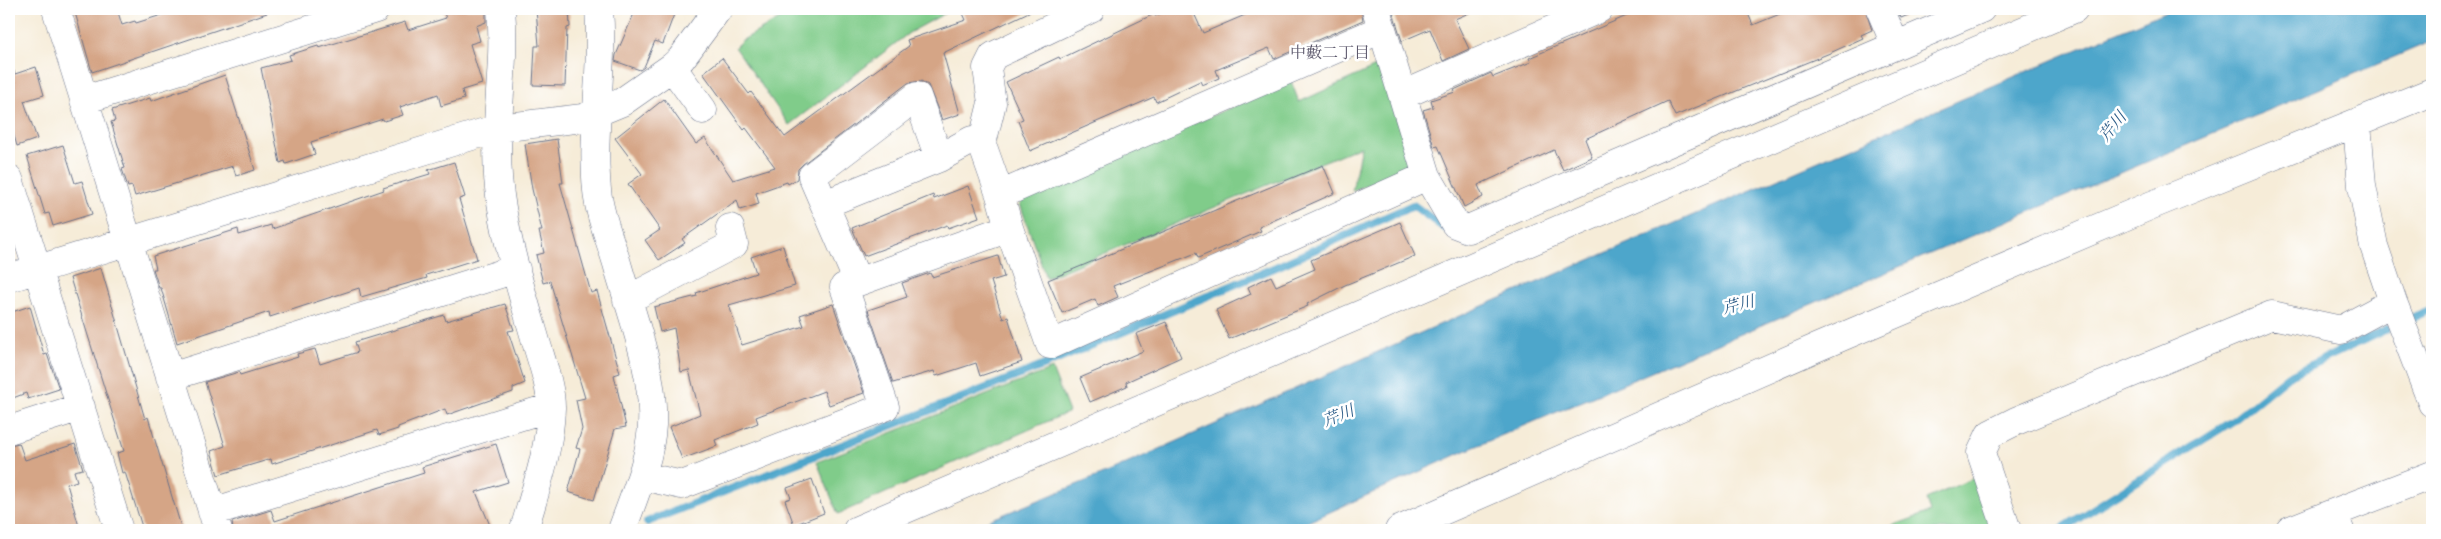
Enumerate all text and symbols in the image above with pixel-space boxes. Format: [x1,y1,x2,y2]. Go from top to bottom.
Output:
district label: 中藪二丁目 [1290,42,1370,64]
water label: 芹川 [2094,106,2133,146]
water label: 芹川 [1720,290,1758,320]
water label: 芹川 [1319,399,1359,432]

